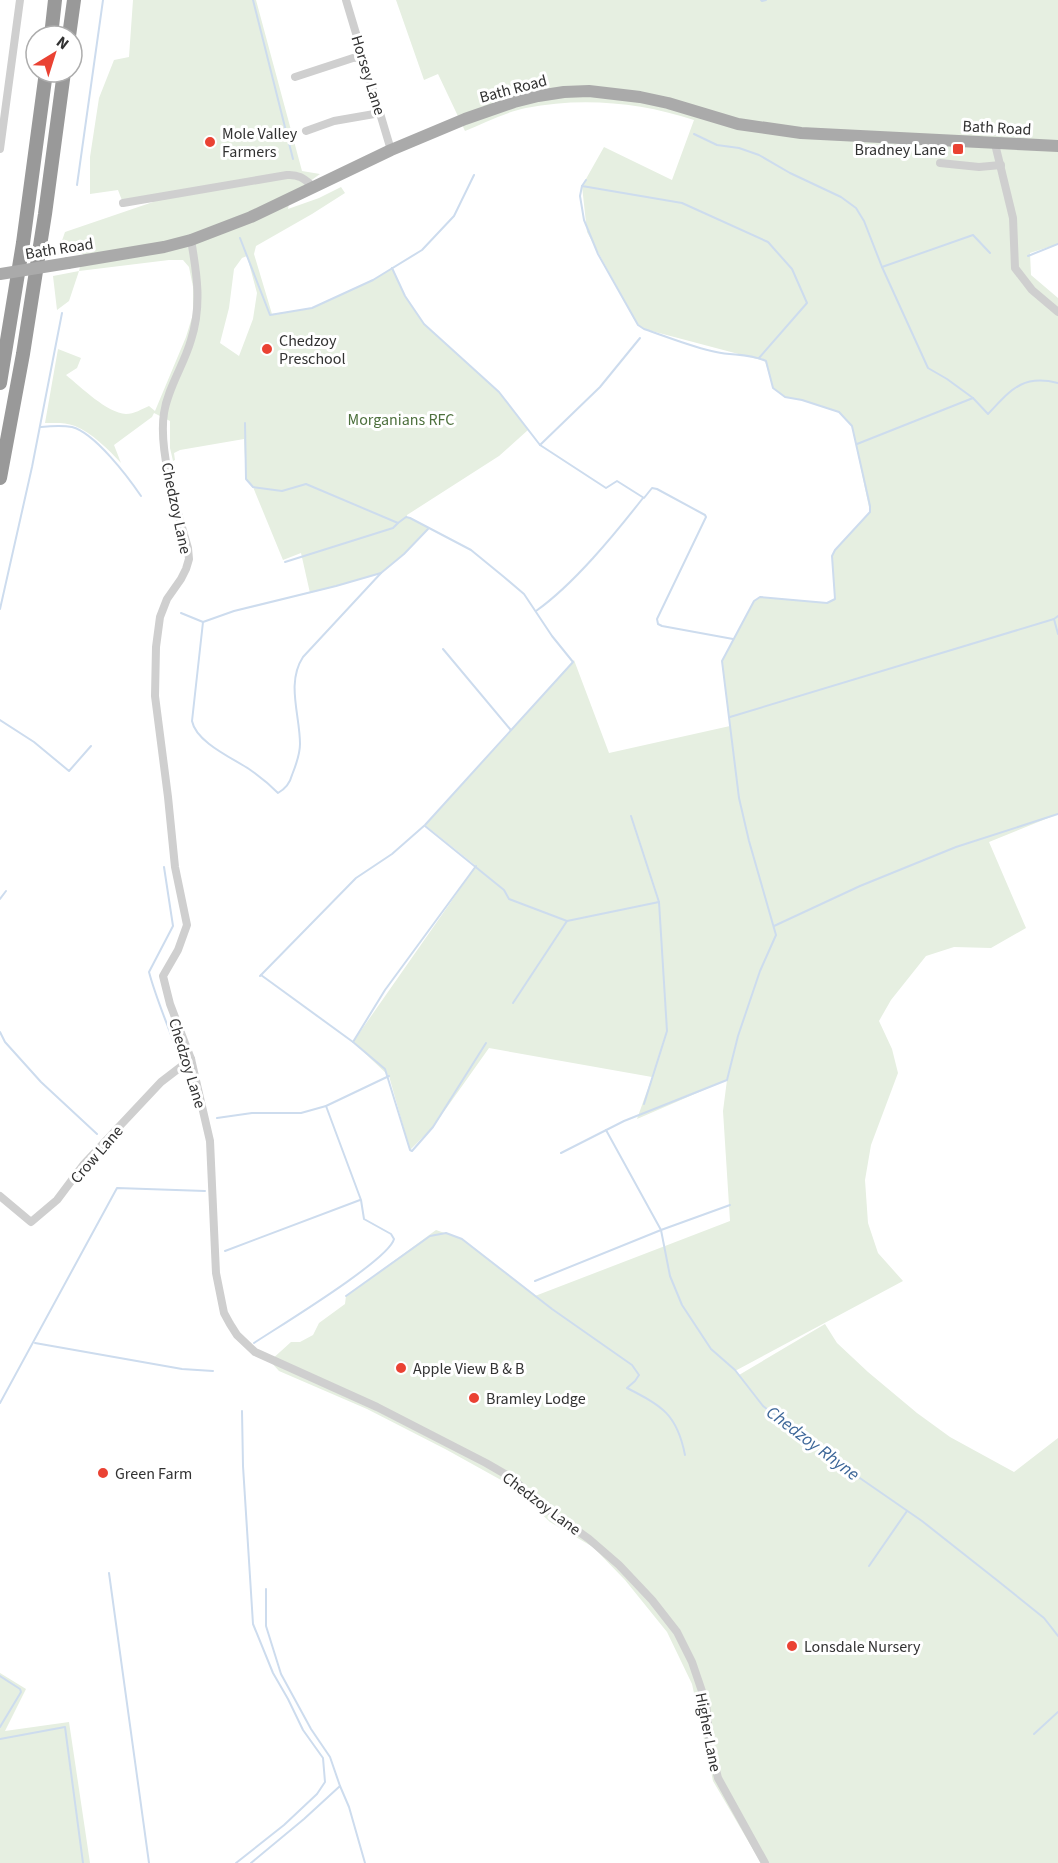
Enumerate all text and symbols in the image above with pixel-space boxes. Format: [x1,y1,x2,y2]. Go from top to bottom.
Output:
north arrow [24,24,84,84]
text: N [52,31,74,55]
street label: Horsey Lane [345,33,391,118]
street label: Bath Road [477,69,549,109]
street label: Bath Road [962,115,1032,141]
place label: Mole Valley Farmers [222,123,298,163]
marker: Mole Valley Farmers [203,135,217,149]
place label: Bradney Lane [855,139,946,161]
marker: Bradney Lane [951,142,965,156]
street label: Bath Road [23,233,95,265]
place label: Chedzoy Preschool [279,330,346,370]
marker: Chedzoy Preschool [260,342,274,356]
park label: Morganians RFC [348,409,454,431]
street label: Chedzoy Lane [156,460,196,556]
street label: Chedzoy Lane [163,1016,211,1111]
street label: Crow Lane [65,1121,128,1188]
place label: Apple View B & B [413,1358,525,1380]
marker: Apple View B & B [394,1361,408,1375]
place label: Bramley Lodge [486,1388,586,1410]
marker: Bramley Lodge [467,1391,481,1405]
water label: Chedzoy Rhyne [761,1400,865,1487]
place label: Green Farm [115,1463,192,1485]
marker: Green Farm [96,1466,110,1480]
street label: Chedzoy Lane [498,1467,585,1541]
place label: Lonsdale Nursery [804,1636,921,1658]
marker: Lonsdale Nursery [785,1639,799,1653]
street label: Higher Lane [690,1691,726,1774]

